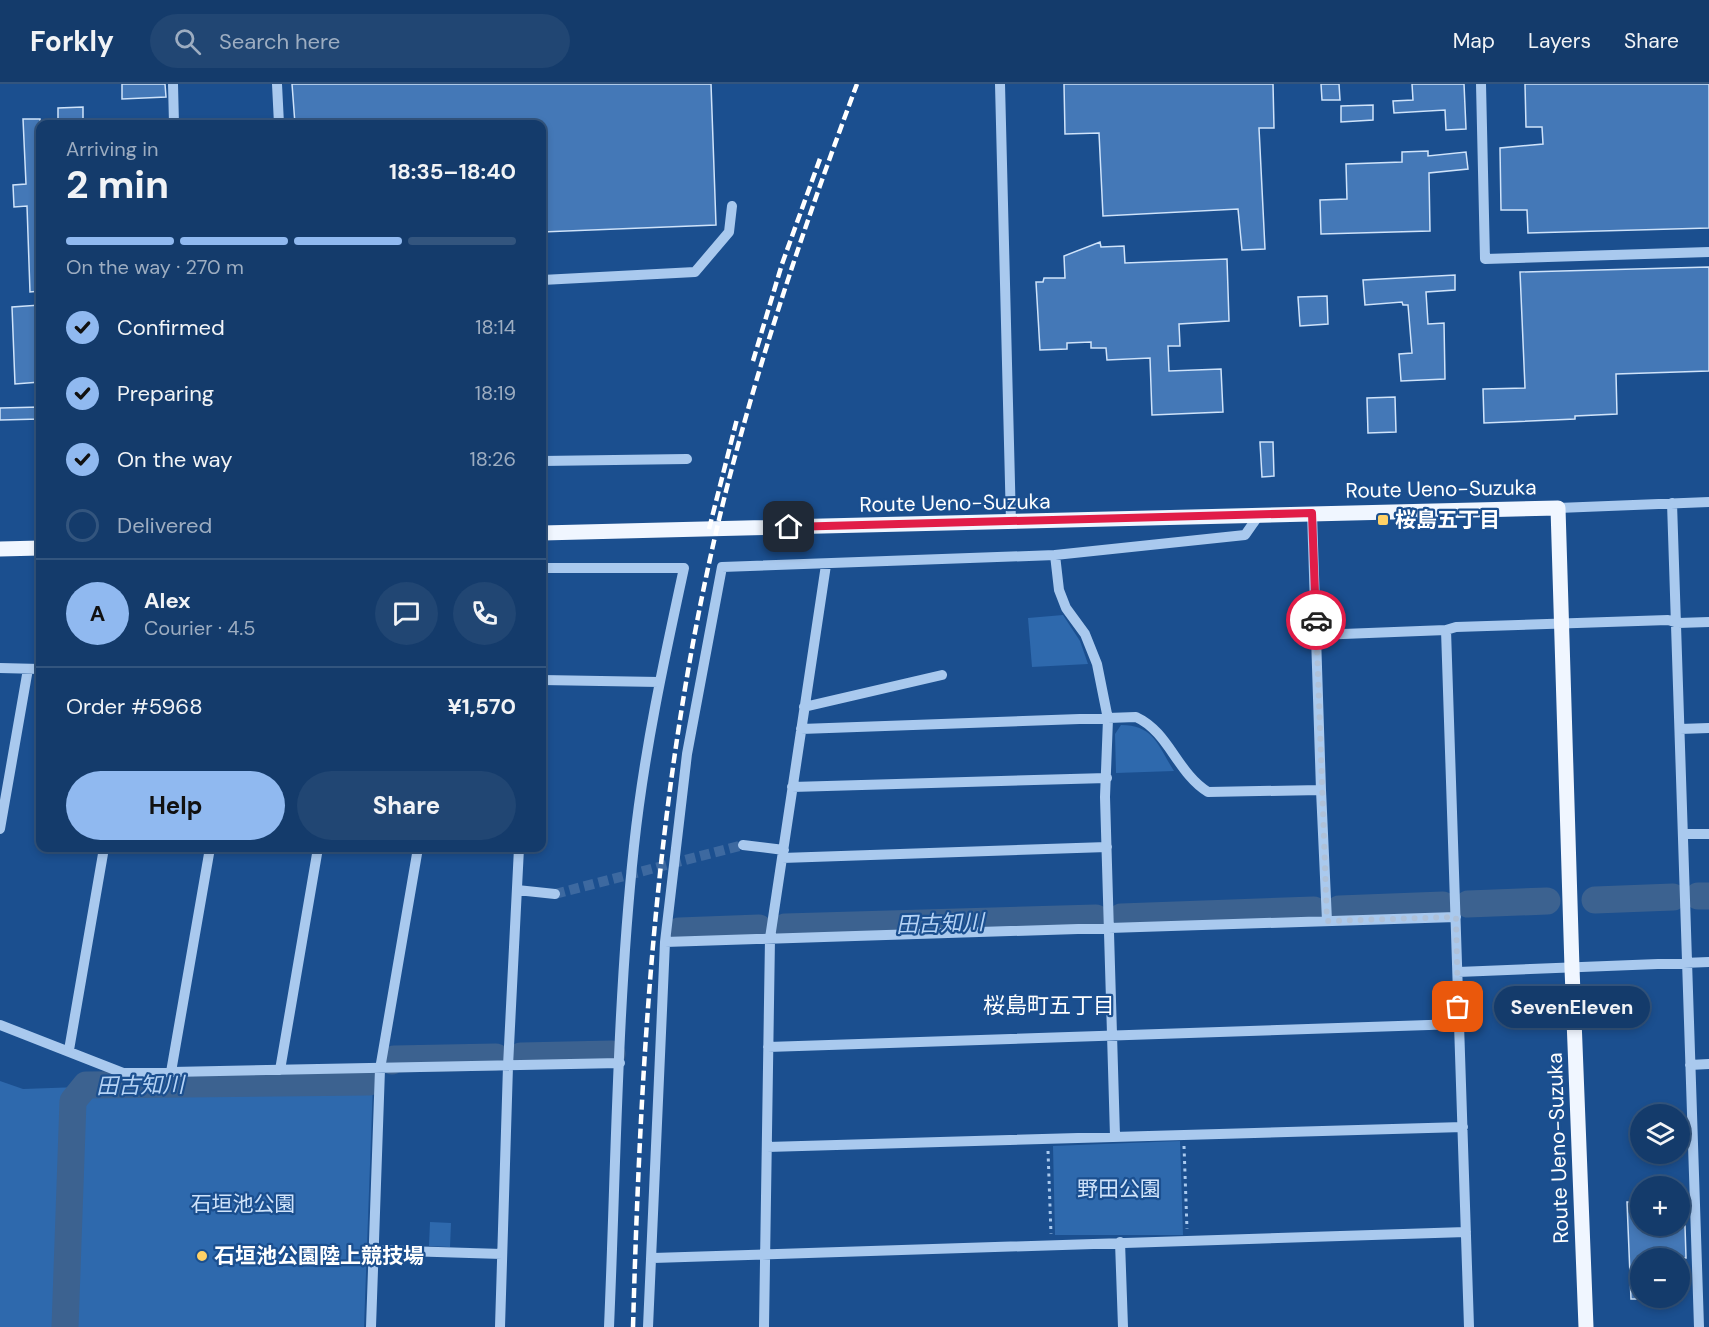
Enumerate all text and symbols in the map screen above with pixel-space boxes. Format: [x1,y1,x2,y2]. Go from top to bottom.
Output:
search box [150,14,570,68]
text: Forkly [30,23,114,60]
icon: search [171,25,204,58]
text: Search here [219,27,340,56]
text: Map [1453,27,1495,55]
text: Layers [1528,27,1591,55]
text: Share [1624,27,1679,55]
text: Arriving in [66,136,158,162]
text: 18:35–18:40 [389,157,516,186]
text: 2 min [66,159,169,210]
text: On the way · 270 m [66,254,244,280]
icon: check [66,311,99,344]
text: Confirmed [117,313,225,342]
text: 18:14 [475,314,516,340]
icon: check [66,377,99,410]
text: Preparing [117,379,214,408]
text: 18:19 [475,380,516,406]
icon: check [66,443,99,476]
text: On the way [117,445,232,474]
text: 18:26 [469,446,516,472]
street label: Route Ueno-Suzuka [1345,473,1537,505]
street label: Route Ueno-Suzuka [859,487,1051,519]
pin [763,501,814,552]
place label: 桜島五丁目 [1395,506,1500,534]
icon: home [772,510,805,543]
text: Delivered [117,511,212,540]
marker: 桜島五丁目 [1376,513,1390,527]
button: chat [375,582,438,645]
button: phone [453,582,516,645]
text: Alex [144,586,191,615]
courier [1286,590,1346,650]
text: A [90,599,105,628]
icon: car [1300,604,1333,637]
text: Courier · 4.5 [144,615,256,641]
text: Order #5968 [66,692,203,721]
text: ¥1,570 [448,692,516,721]
button: Help [66,771,285,840]
button: Share [297,771,516,840]
water label: 田古知川 [896,907,986,940]
pin [1432,981,1483,1032]
callout: SevenEleven [1494,986,1650,1028]
icon: bag [1441,990,1474,1023]
district label: 桜島町五丁目 [983,991,1115,1020]
text: SevenEleven [1511,994,1633,1020]
street label: Route Ueno-Suzuka [1541,1052,1575,1244]
water label: 田古知川 [96,1070,186,1101]
map controls [1630,1104,1690,1308]
button: layers [1630,1104,1690,1164]
park label: 野田公園 [1077,1175,1161,1203]
button: + [1630,1176,1690,1236]
park label: 石垣池公園 [191,1190,296,1218]
place label: 石垣池公園陸上競技場 [214,1242,424,1270]
button: − [1630,1248,1690,1308]
marker: 石垣池公園陸上競技場 [195,1249,209,1263]

